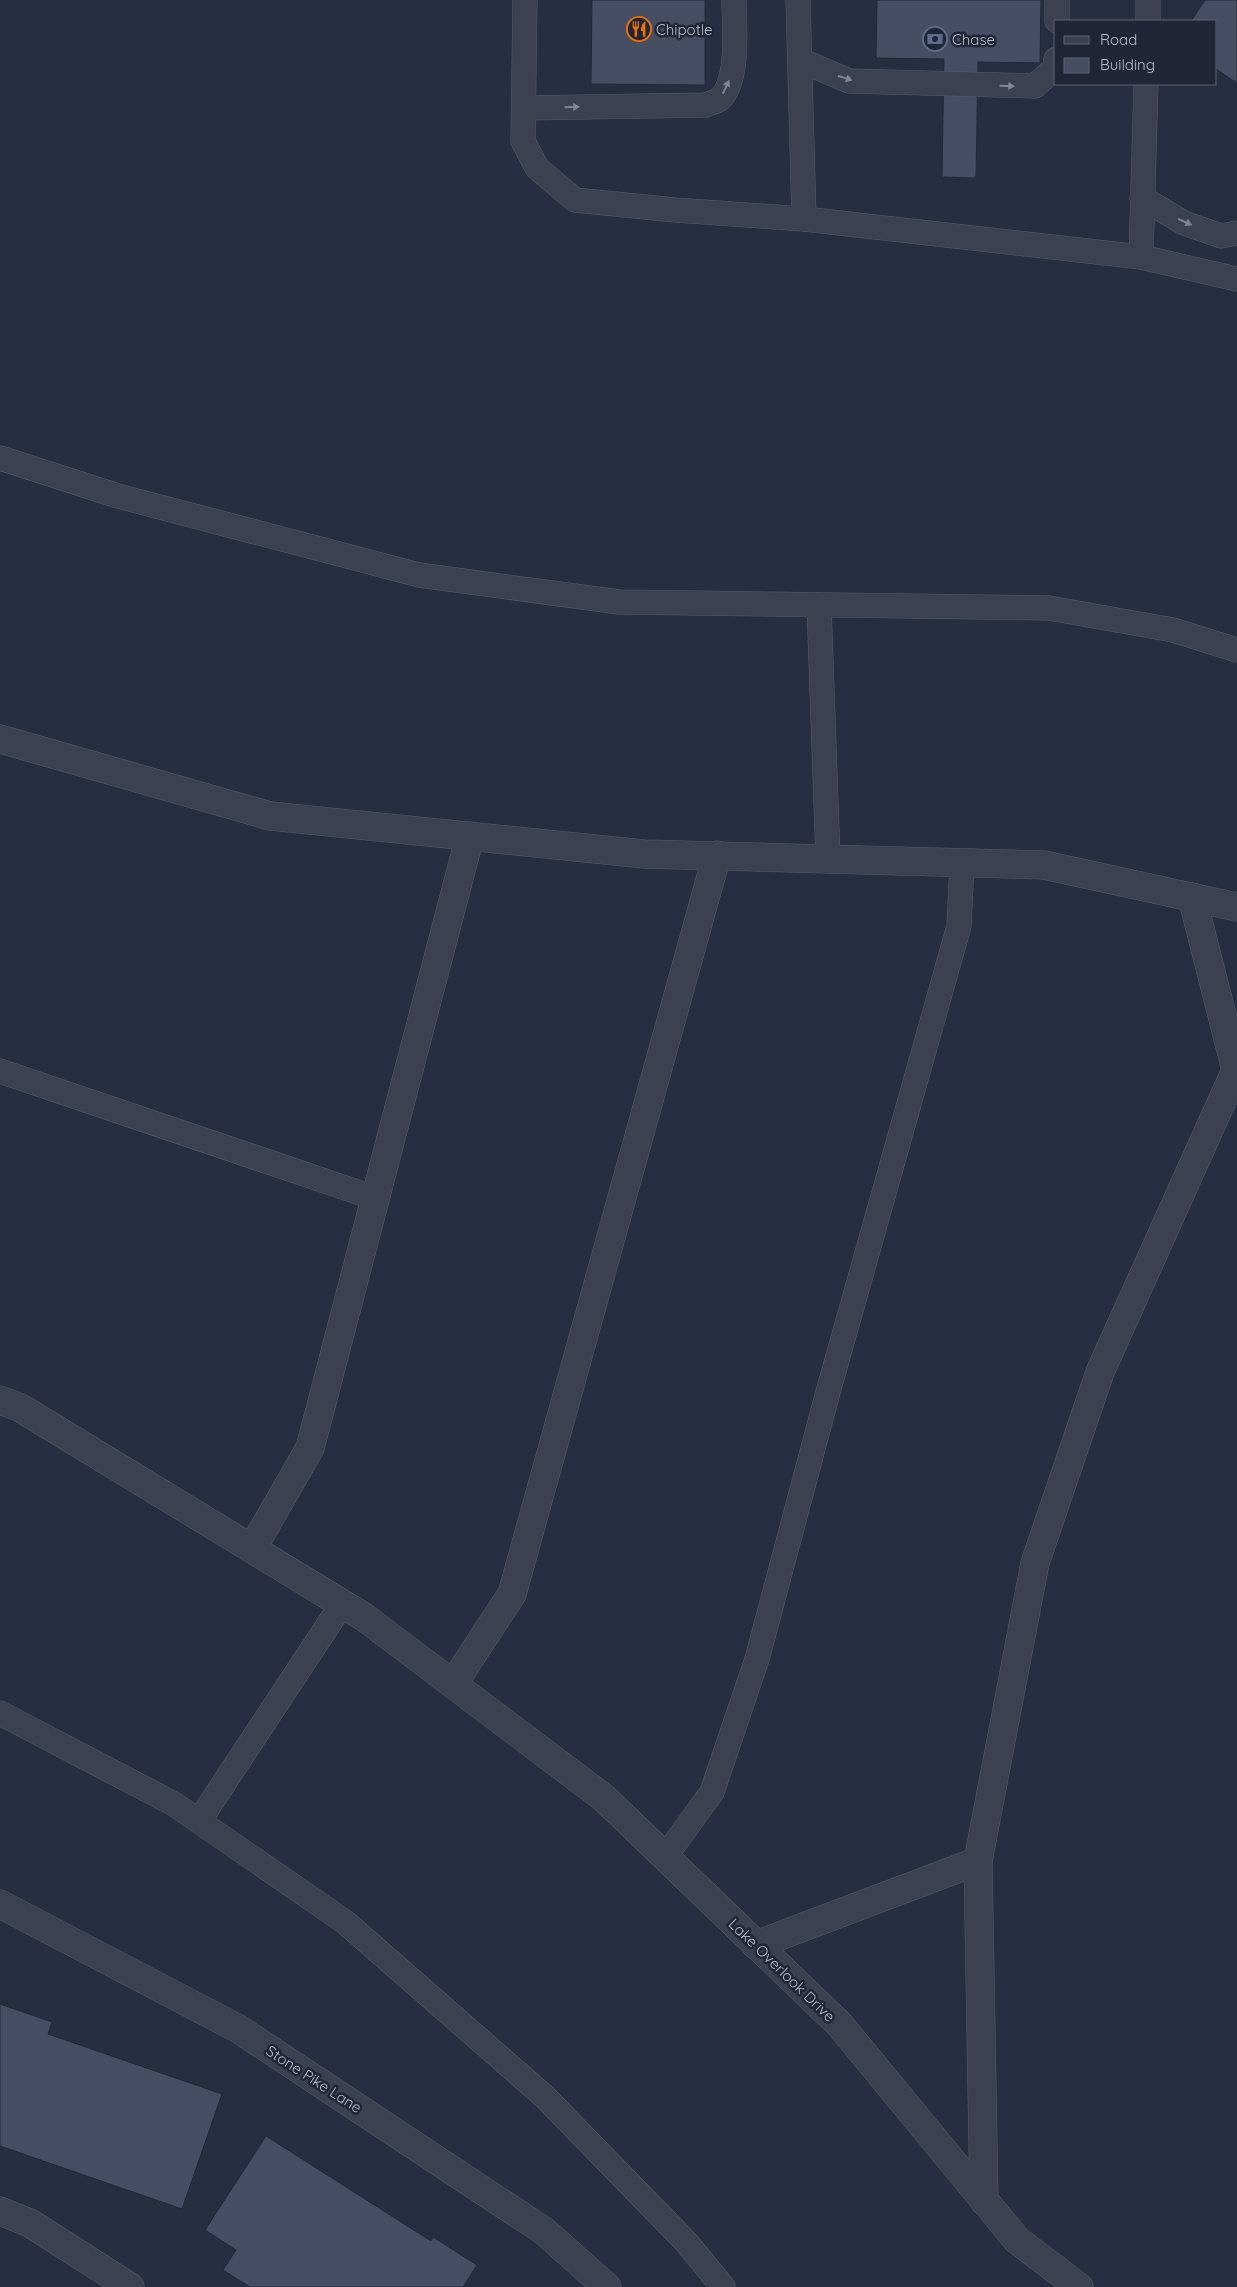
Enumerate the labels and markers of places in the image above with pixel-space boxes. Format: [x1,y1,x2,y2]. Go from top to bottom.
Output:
restaurant icon: Chipotle [626,16,652,42]
place label: Chipotle [656,20,713,39]
bank icon: Chase [922,26,948,52]
place label: Chase [952,30,995,49]

